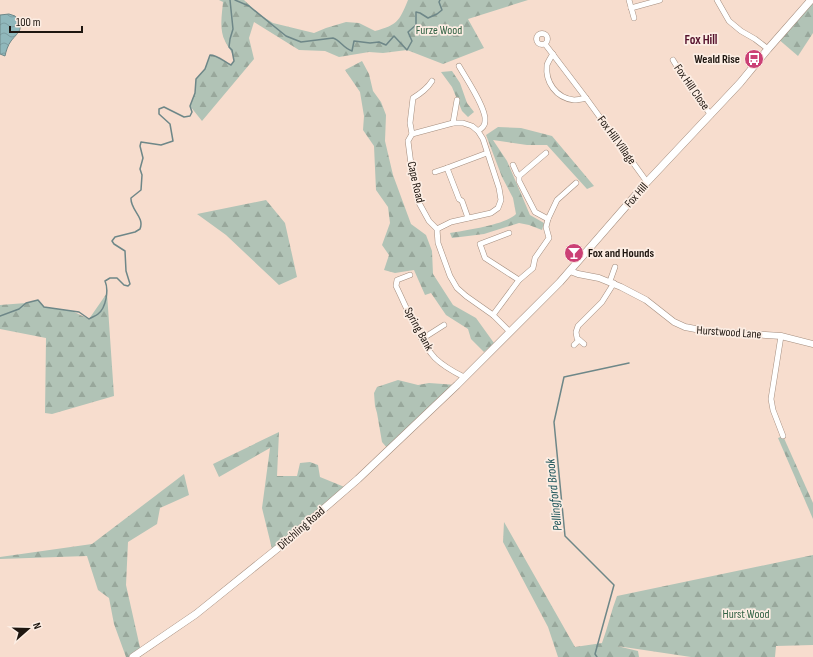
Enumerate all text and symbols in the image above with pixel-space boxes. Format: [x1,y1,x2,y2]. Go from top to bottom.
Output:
scale bar [10,8,82,34]
text: 100 m [16,15,41,30]
park label: Furze Wood [416,23,462,38]
district label: Fox Hill [685,32,718,48]
bus stop icon: Weald Rise [743,48,765,70]
place label: Weald Rise [694,52,740,67]
street label: Fox Hill Close [670,61,713,113]
street label: Fox Hill Village [594,113,639,168]
street label: Cape Road [403,160,428,204]
street label: Fox Hill [621,180,651,211]
bar icon: Fox and Hounds [563,242,585,264]
place label: Fox and Hounds [588,246,655,261]
street label: Spring Bank [401,305,437,354]
street label: Hurstwood Lane [696,323,762,342]
water label: Pellingford Brook [542,457,566,532]
street label: Ditchling Road [274,504,328,553]
park label: Hurst Wood [723,607,769,622]
north arrow [8,609,48,649]
text: N [30,621,44,631]

